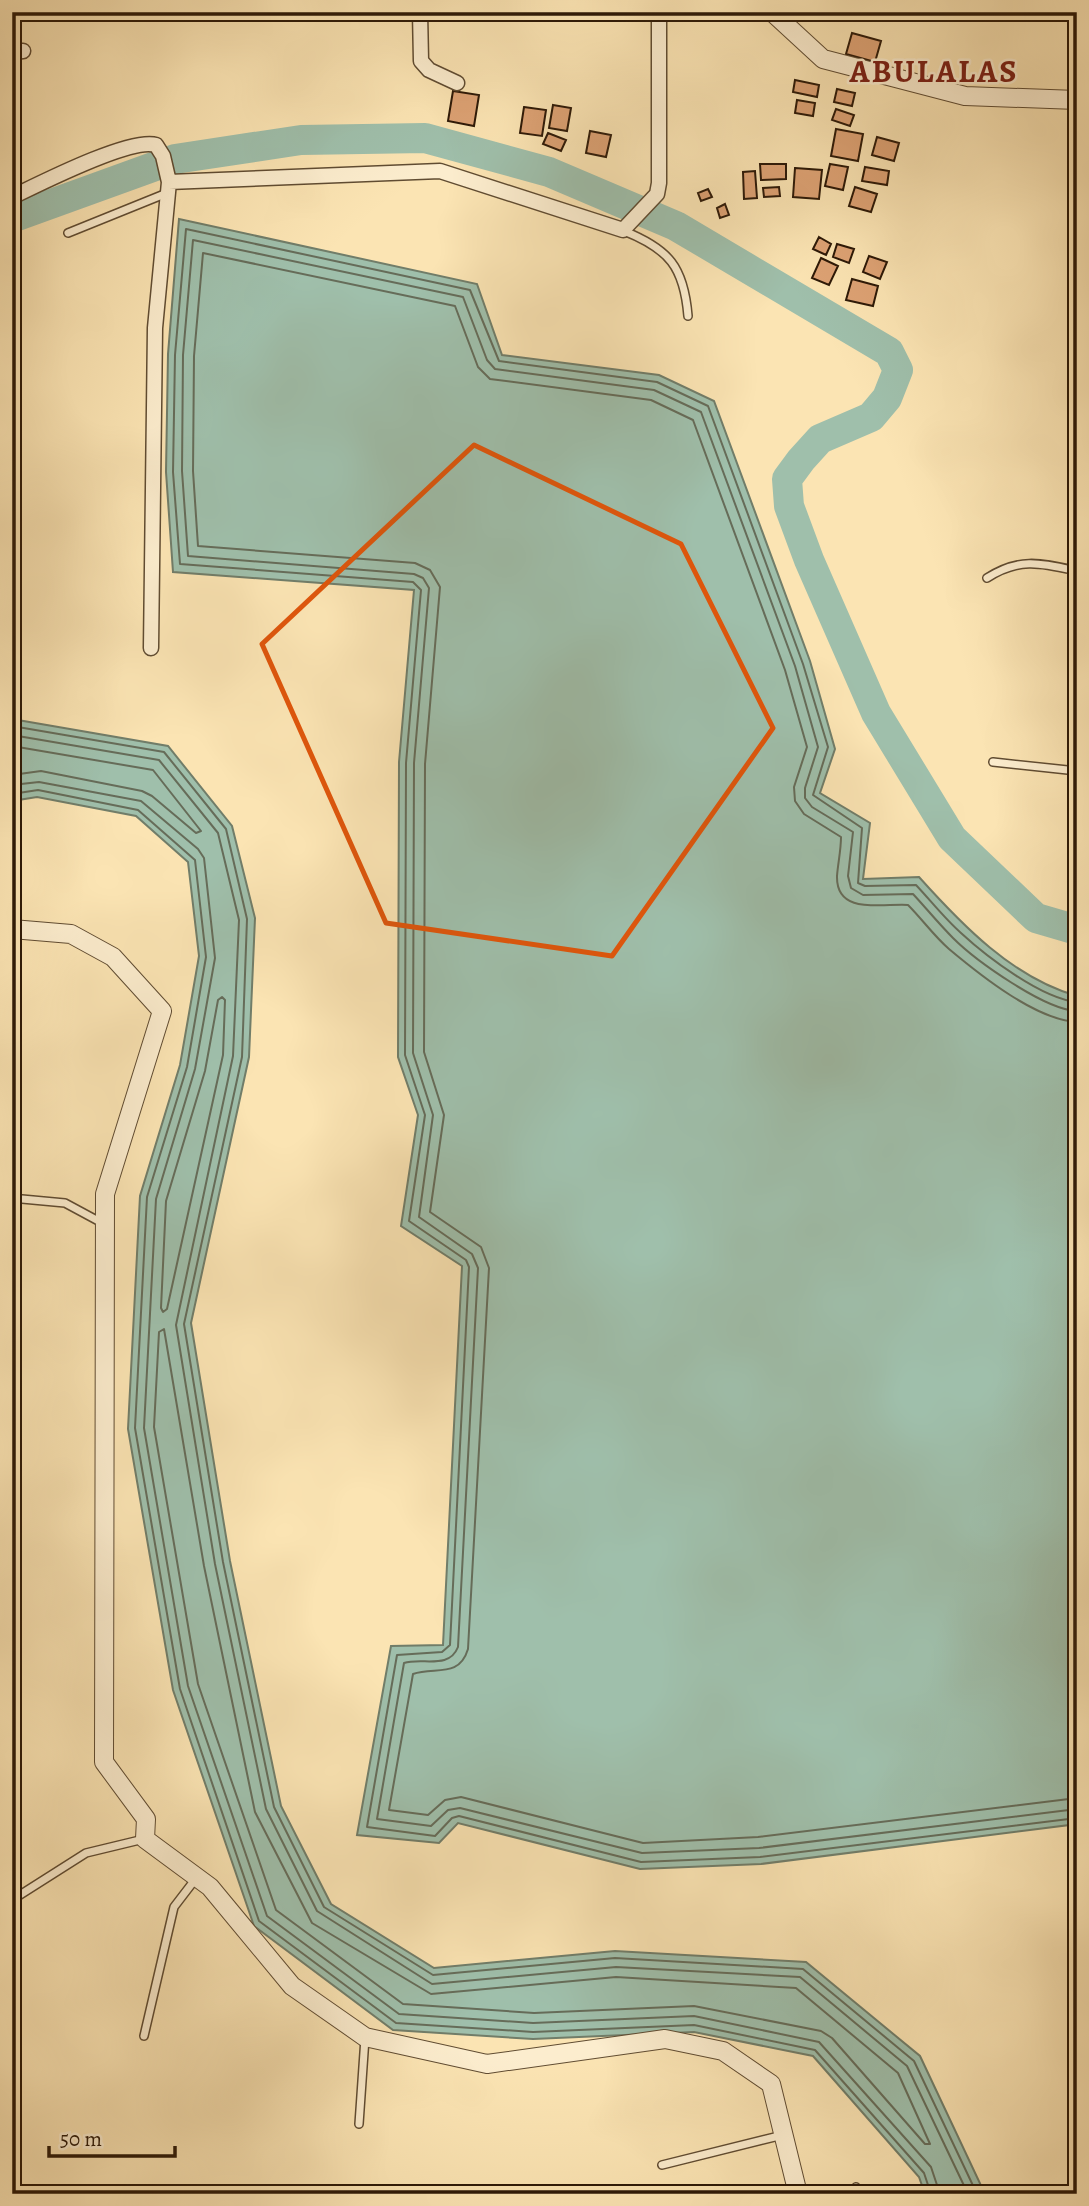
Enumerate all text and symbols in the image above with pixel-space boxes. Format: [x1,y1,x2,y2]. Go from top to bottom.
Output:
district label: ABULALAS [848,49,1019,93]
scale bar [49,2115,175,2159]
text: 50 m [60,2125,102,2153]

